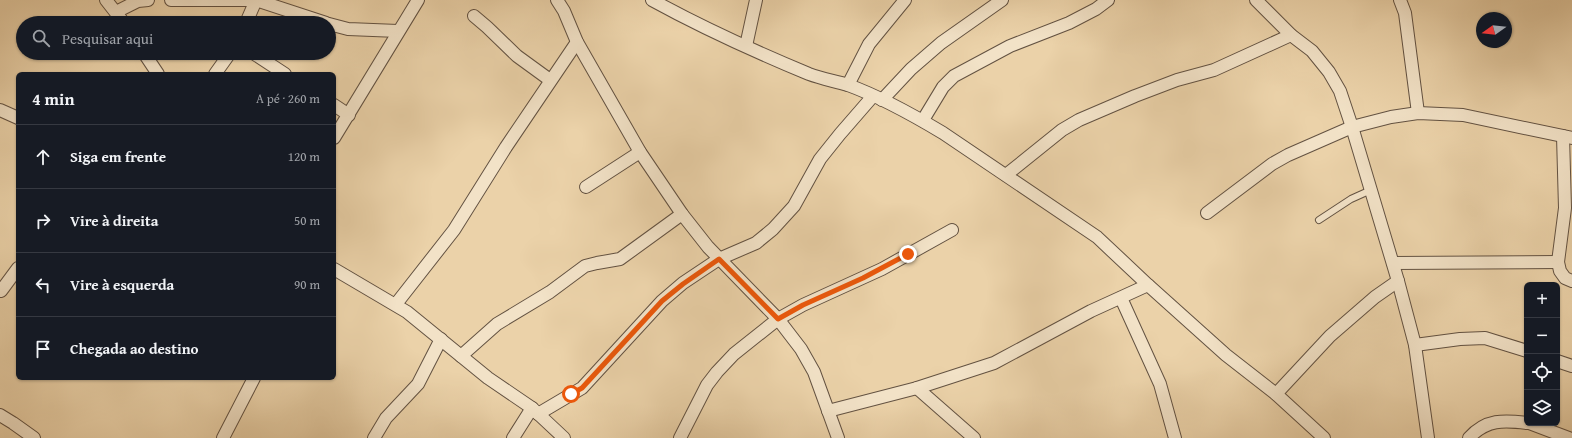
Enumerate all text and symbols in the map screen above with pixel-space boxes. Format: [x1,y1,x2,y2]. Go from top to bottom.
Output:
north arrow [1476,12,1512,48]
search box [16,16,336,60]
icon: search [30,27,52,49]
text: Pesquisar aqui [62,28,153,49]
text: 4 min [32,86,74,111]
text: A pé · 260 m [256,89,320,108]
icon: ahead [32,146,54,168]
text: Siga em frente [70,146,166,167]
text: 120 m [288,147,320,166]
icon: right [32,210,54,232]
text: Vire à direita [70,210,158,231]
text: 50 m [294,211,320,230]
route end [899,245,917,263]
icon: left [32,274,54,296]
text: Vire à esquerda [70,274,174,295]
text: 90 m [294,275,320,294]
map controls [1524,282,1560,426]
button: + [1524,282,1560,318]
button: − [1524,318,1560,354]
icon: arrive [32,338,54,360]
text: Chegada ao destino [70,338,198,359]
button: locate [1524,354,1560,390]
route start [562,385,580,403]
button: layers [1524,390,1560,426]

